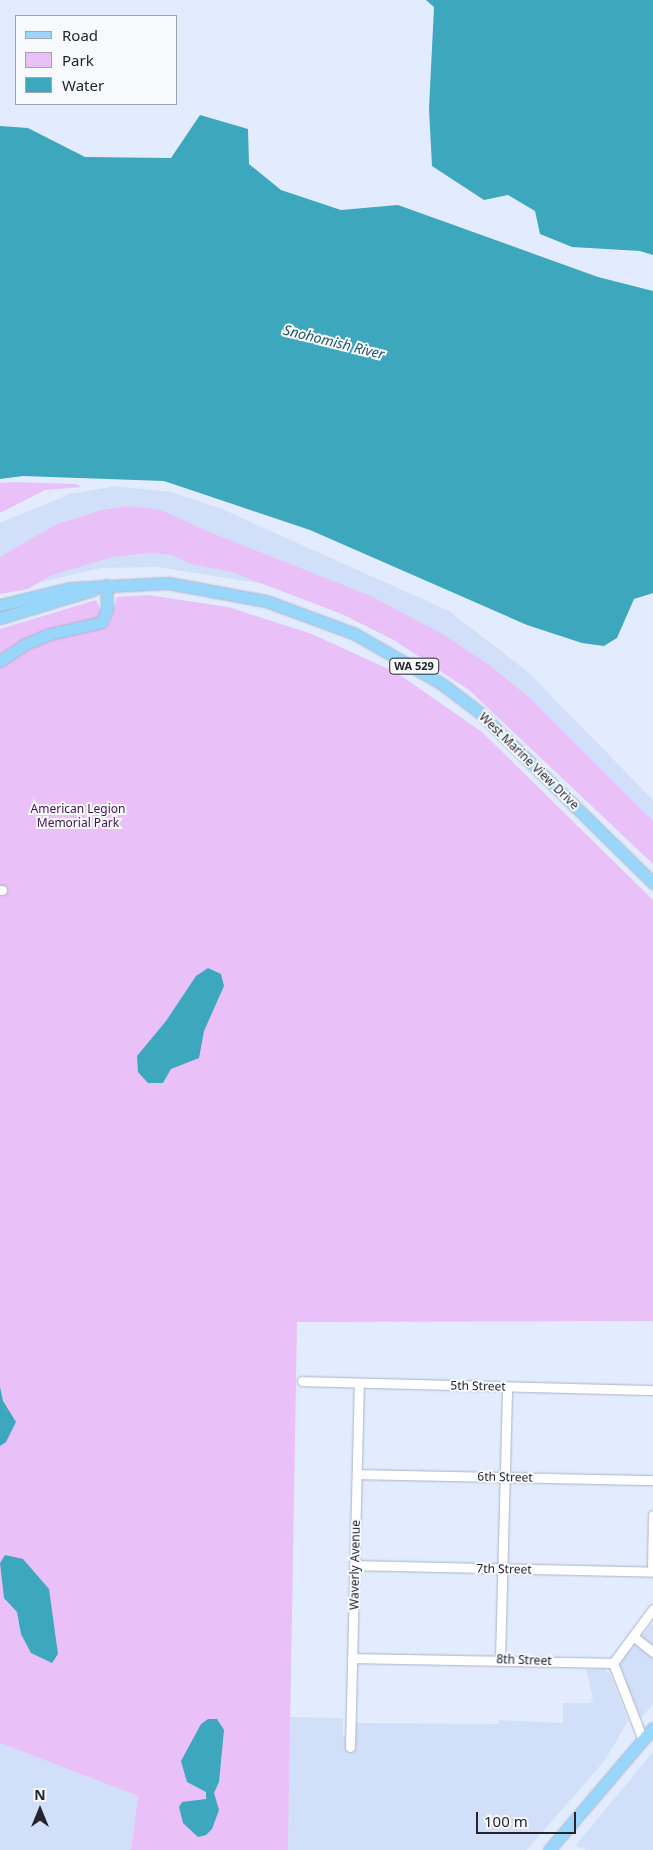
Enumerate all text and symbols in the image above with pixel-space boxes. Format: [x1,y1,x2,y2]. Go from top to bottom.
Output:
legend [15,15,178,105]
text: Road [62,25,98,45]
text: Park [62,50,94,70]
text: Water [62,75,104,95]
water label: Snohomish River [282,321,386,363]
road number: WA 529 [389,658,439,674]
street label: West Marine View Drive [476,710,582,812]
park label: American Legion Memorial Park [31,802,125,830]
street label: 5th Street [450,1378,506,1394]
street label: 6th Street [477,1469,533,1485]
street label: Waverly Avenue [347,1520,363,1610]
street label: 7th Street [476,1561,532,1577]
street label: 8th Street [496,1652,552,1668]
north arrow [15,1785,65,1835]
text: N [34,1785,46,1804]
scale bar [478,1802,578,1834]
text: 100 m [484,1811,528,1831]

